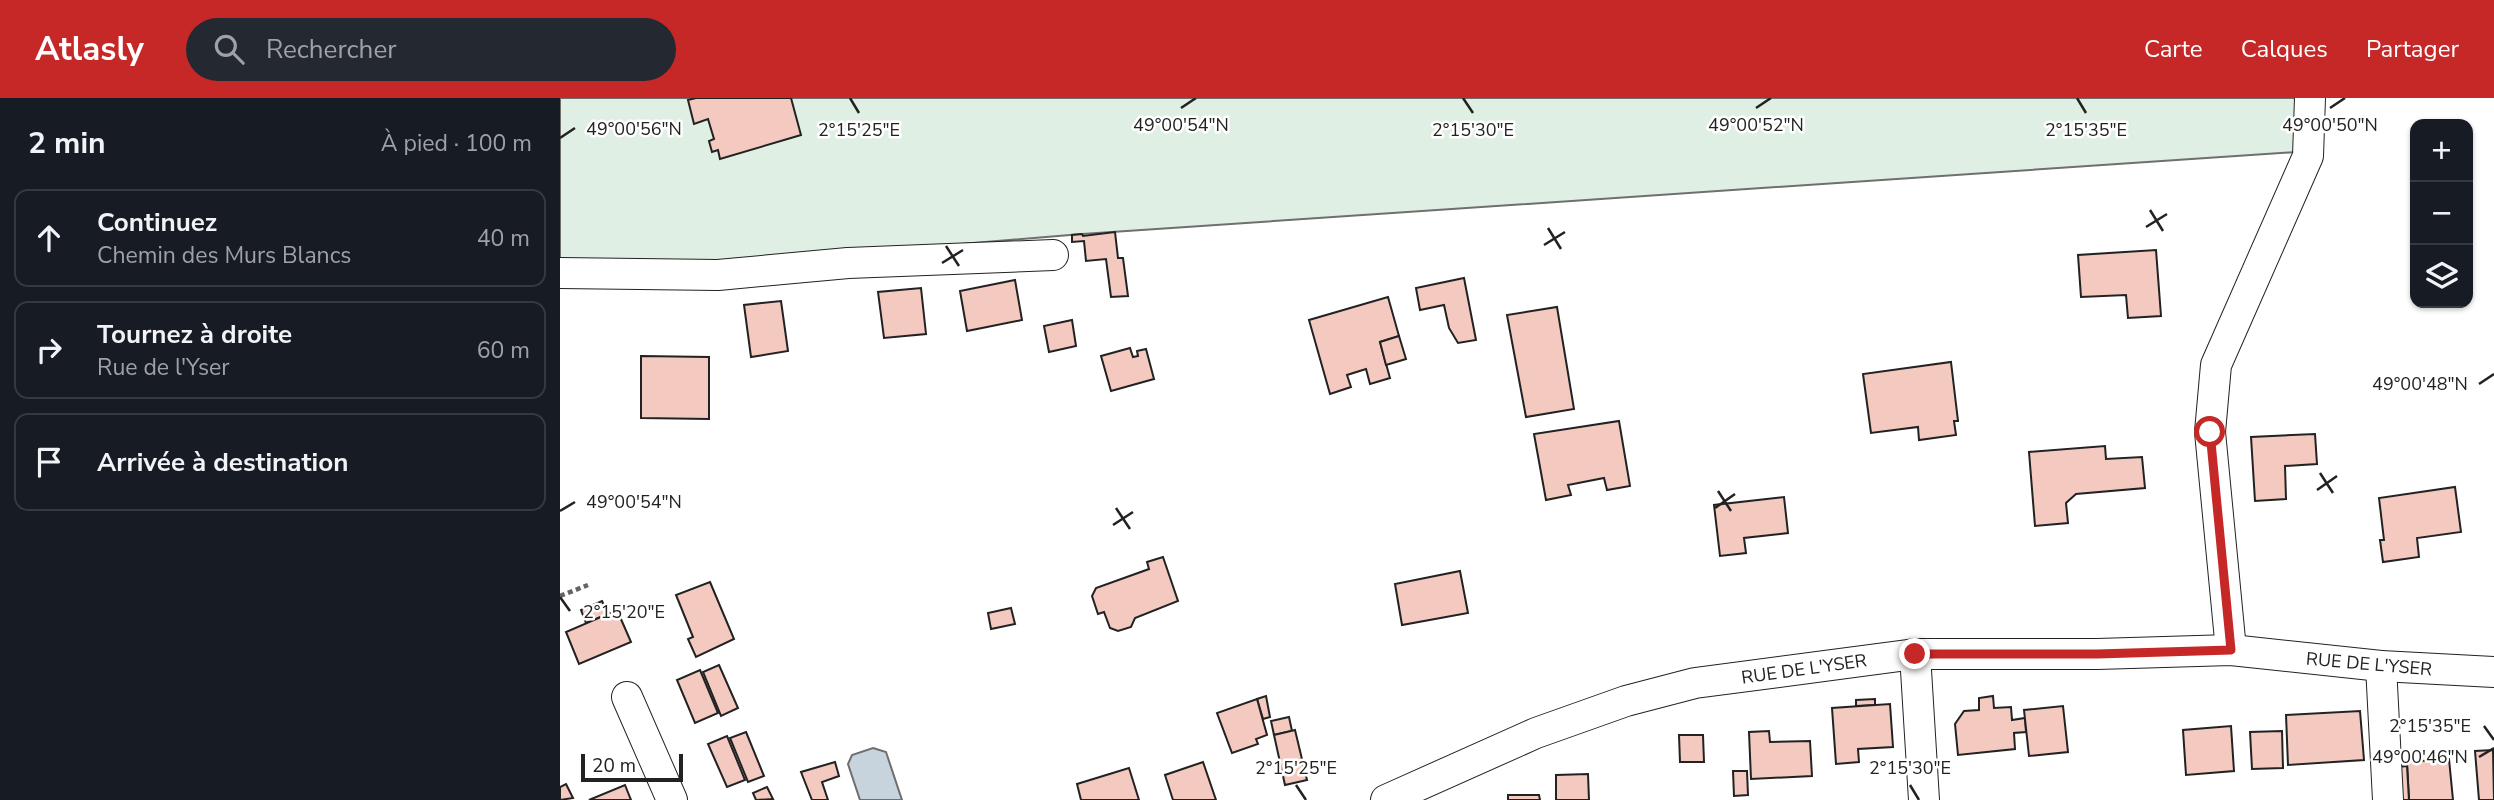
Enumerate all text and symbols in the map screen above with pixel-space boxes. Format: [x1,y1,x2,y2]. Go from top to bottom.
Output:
search box [186,18,676,81]
text: Atlasly [35,27,144,72]
icon: search [210,30,248,68]
text: Rechercher [266,32,397,67]
text: Carte [2144,33,2203,65]
text: Calques [2241,33,2328,65]
text: Partager [2366,33,2459,65]
text: 49°00'54"N [1133,113,1229,137]
text: 49°00'52"N [1708,113,1804,137]
text: 49°00'50"N [2282,113,2378,137]
text: 49°00'56"N [586,117,682,141]
text: 2°15'25"E [818,118,900,142]
text: 2°15'30"E [1432,118,1514,142]
text: 2°15'35"E [2045,118,2127,142]
map controls [2410,119,2473,308]
button: + [2410,119,2473,182]
text: 2 min [28,123,106,164]
text: À pied · 100 m [381,128,532,159]
button: − [2410,182,2473,245]
text: Continuez [97,205,217,240]
icon: ahead [30,219,68,257]
text: 40 m [477,223,530,254]
text: Chemin des Murs Blancs [97,240,351,271]
button: layers [2410,245,2473,308]
text: Tournez à droite [97,317,292,352]
icon: right [30,331,68,369]
text: 60 m [477,335,530,366]
text: Rue de l'Yser [97,352,230,383]
text: 49°00'48"N [2372,372,2468,396]
route start [2194,416,2225,447]
icon: arrive [30,443,68,481]
text: Arrivée à destination [97,445,348,480]
text: 49°00'54"N [586,490,682,514]
text: 2°15'20"E [583,600,665,624]
route end [1899,638,1930,669]
street label: RUE DE L'YSER [2305,647,2433,681]
street label: RUE DE L'YSER [1740,648,1868,690]
text: 2°15'35"E [2389,714,2471,738]
text: 49°00'46"N [2372,745,2468,769]
scale bar [581,751,682,783]
text: 20 m [592,753,636,779]
text: 2°15'25"E [1255,756,1337,780]
text: 2°15'30"E [1869,756,1951,780]

